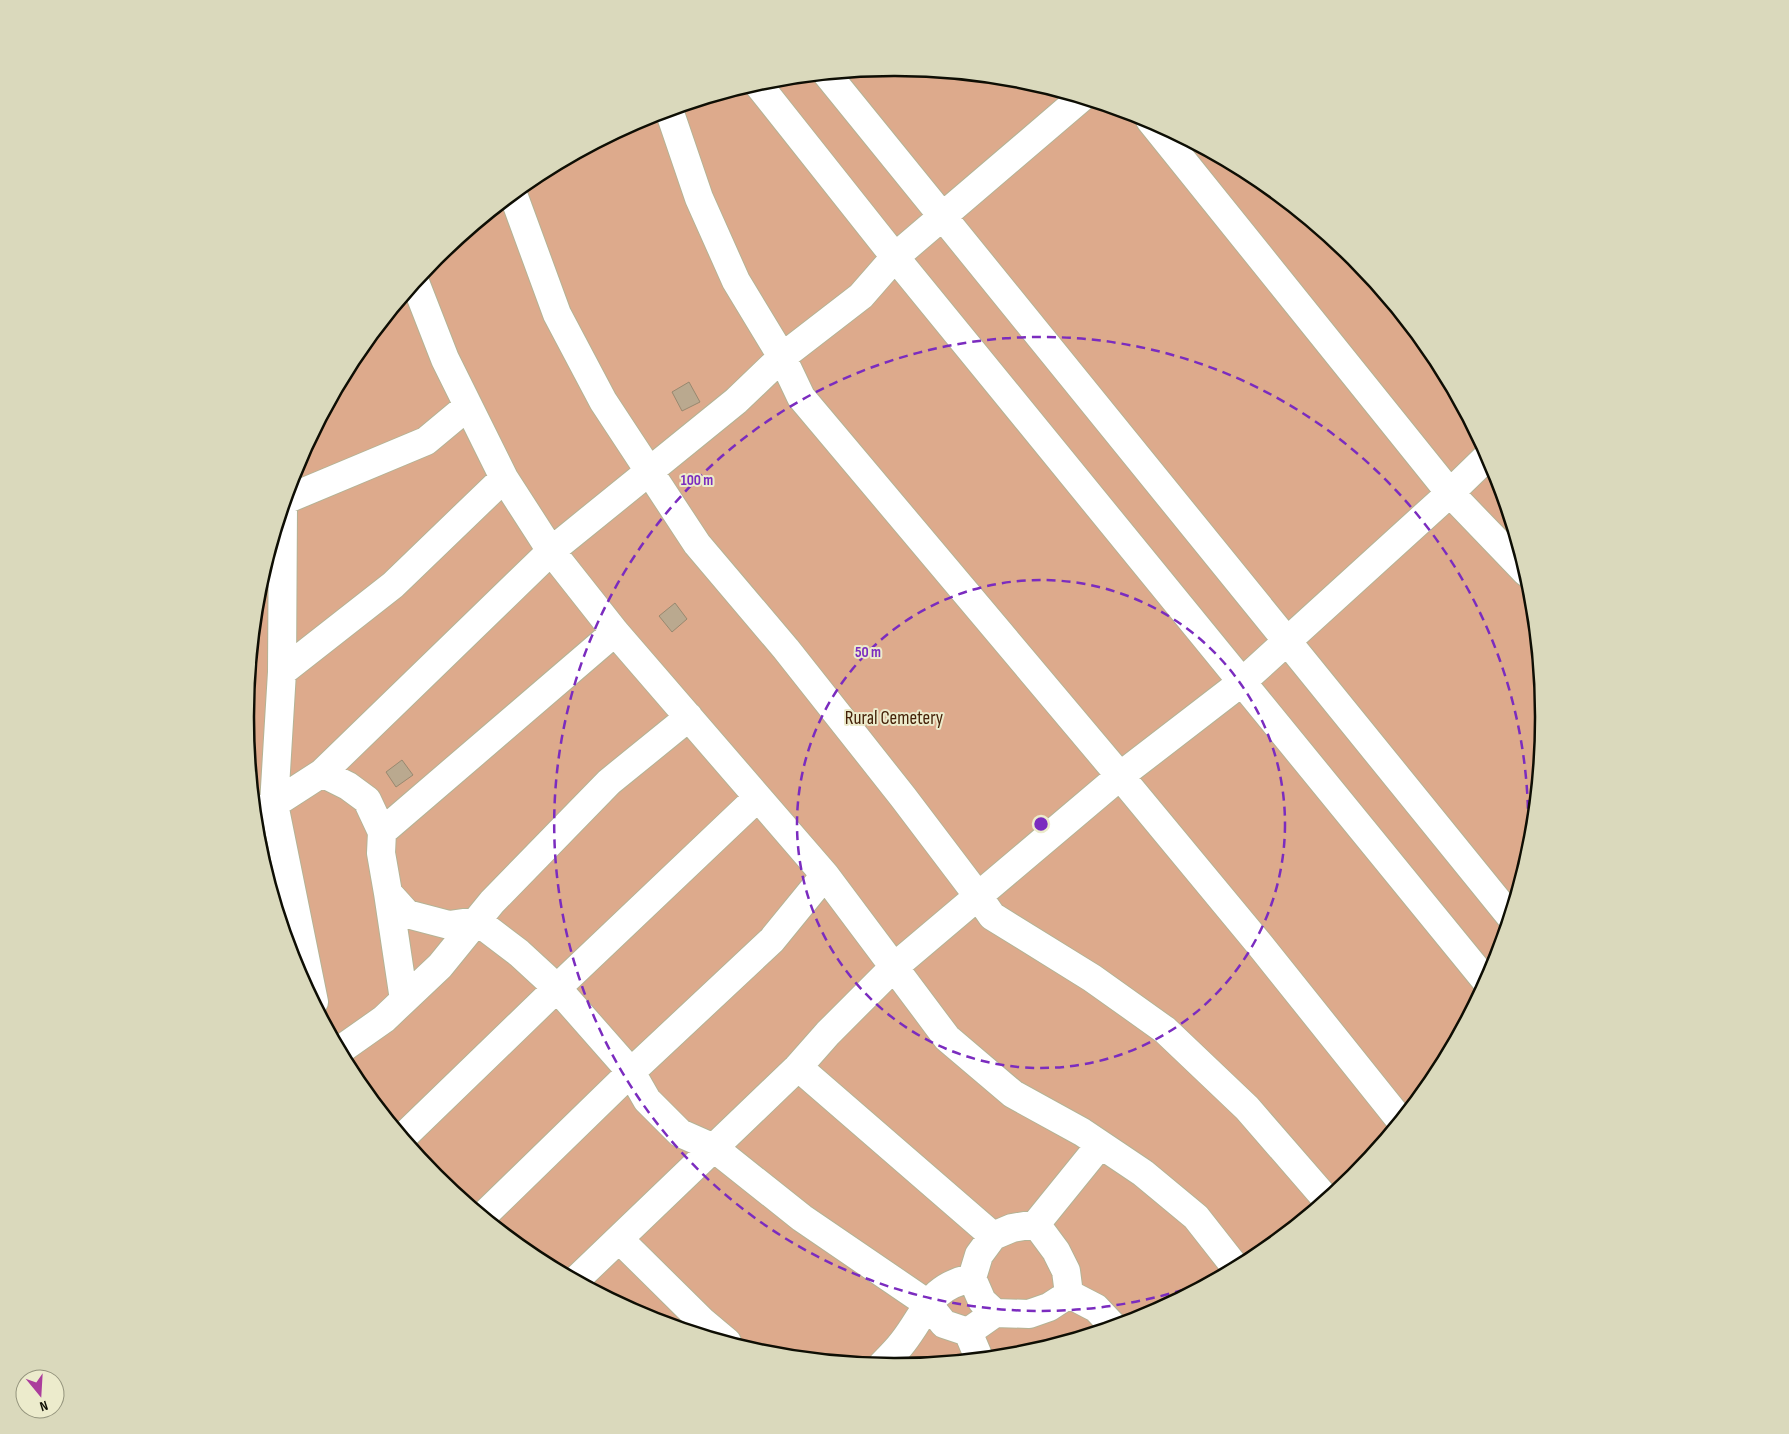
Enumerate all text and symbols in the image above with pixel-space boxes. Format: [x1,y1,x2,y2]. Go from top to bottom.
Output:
text: 100 m [681,471,713,490]
text: 50 m [855,643,881,662]
park label: Rural Cemetery [845,707,944,730]
centre of rings [1032,815,1050,833]
north arrow [15,1369,65,1419]
text: N [38,1397,50,1415]

